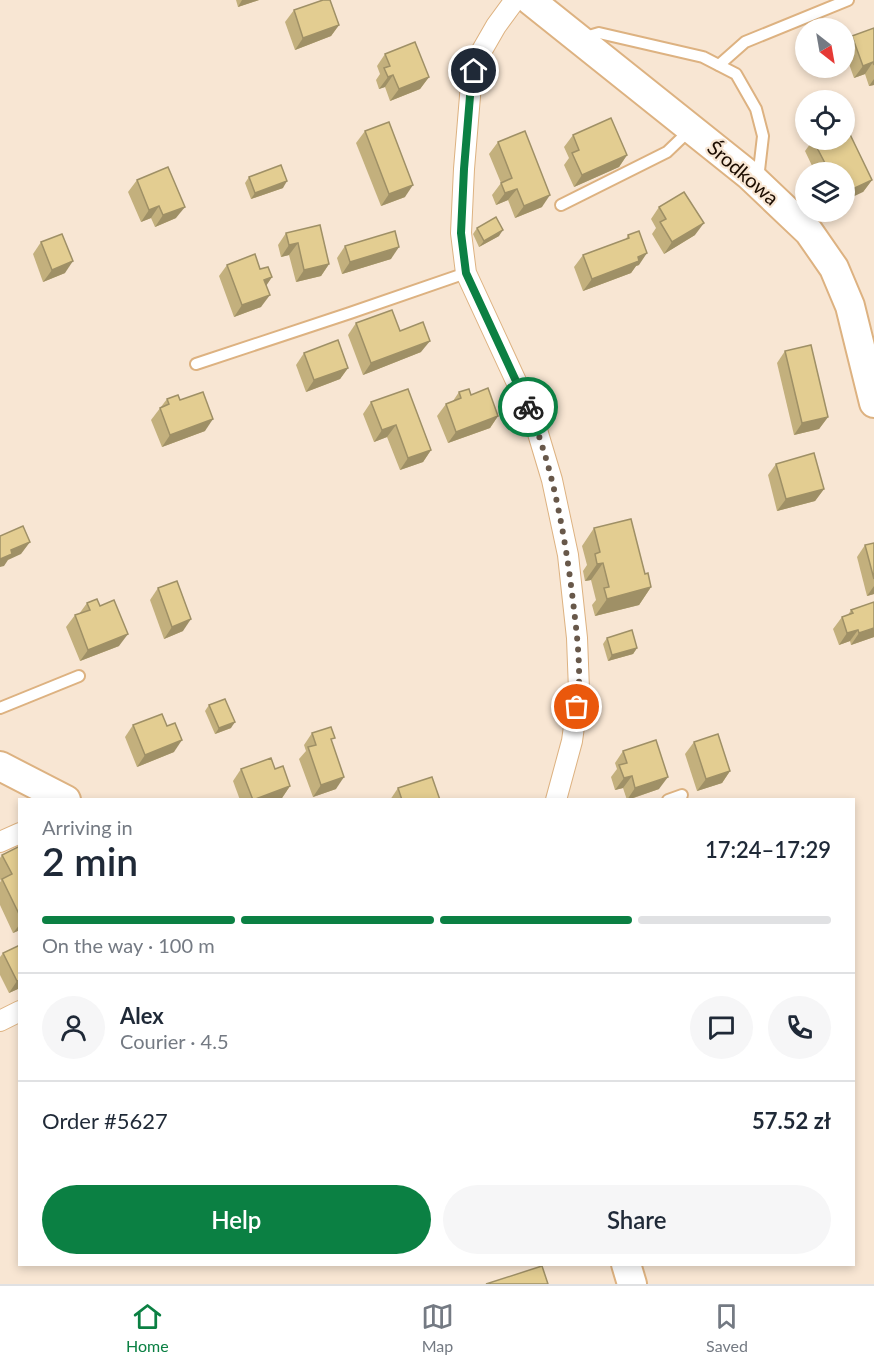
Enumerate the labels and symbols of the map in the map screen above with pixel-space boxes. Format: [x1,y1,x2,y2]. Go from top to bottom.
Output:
north arrow [795,18,855,78]
pin [448,45,499,96]
street label: Środkowa [703,135,784,210]
courier [498,377,558,437]
pin [551,681,602,732]

